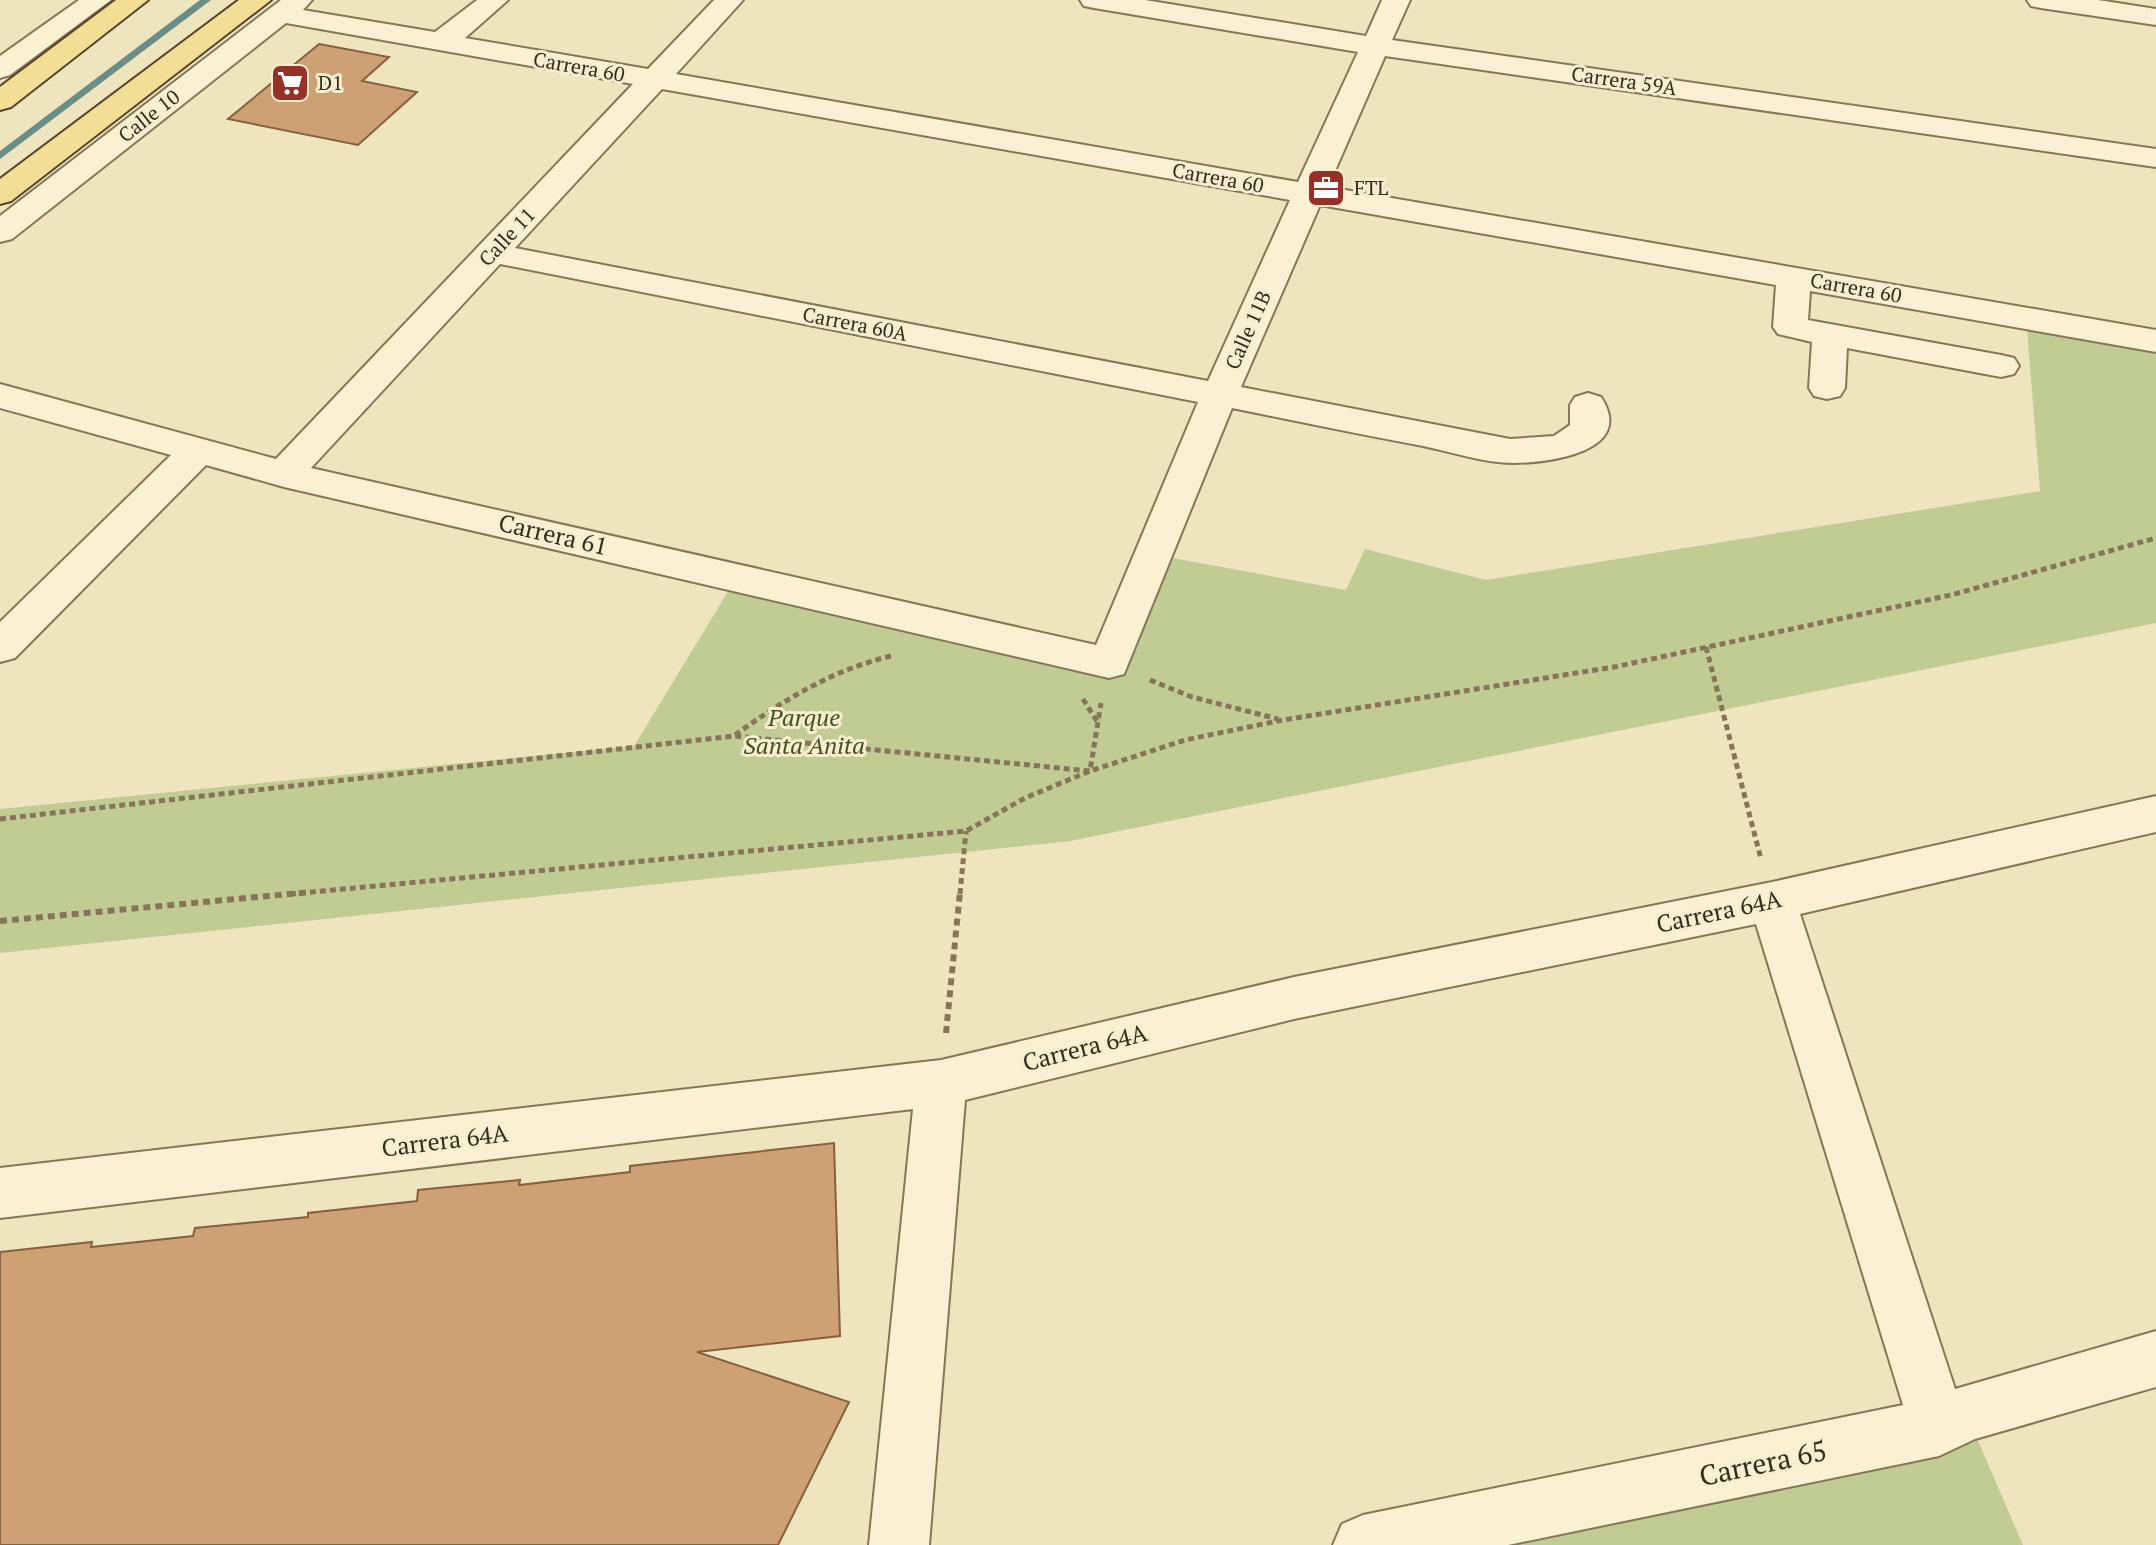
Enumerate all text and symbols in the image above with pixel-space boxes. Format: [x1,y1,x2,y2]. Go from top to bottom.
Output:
street label: Carrera 60 [531,45,627,88]
street label: Carrera 59A [1570,60,1679,101]
supermarket icon: D1 [269,62,311,104]
place label: D1 [318,69,343,96]
street label: Calle 10 [112,83,185,148]
street label: Carrera 60 [1170,156,1266,199]
office icon: FTL [1305,167,1347,209]
place label: FTL [1354,174,1388,201]
street label: Calle 11 [472,201,541,272]
street label: Carrera 60 [1808,266,1904,309]
street label: Calle 11B [1218,286,1277,373]
street label: Carrera 60A [800,300,910,347]
street label: Carrera 61 [496,506,611,562]
park label: Parque Santa Anita [743,701,865,761]
street label: Carrera 64A [1653,882,1785,940]
street label: Carrera 64A [1019,1016,1151,1078]
street label: Carrera 64A [380,1116,511,1164]
street label: Carrera 65 [1696,1431,1830,1494]

